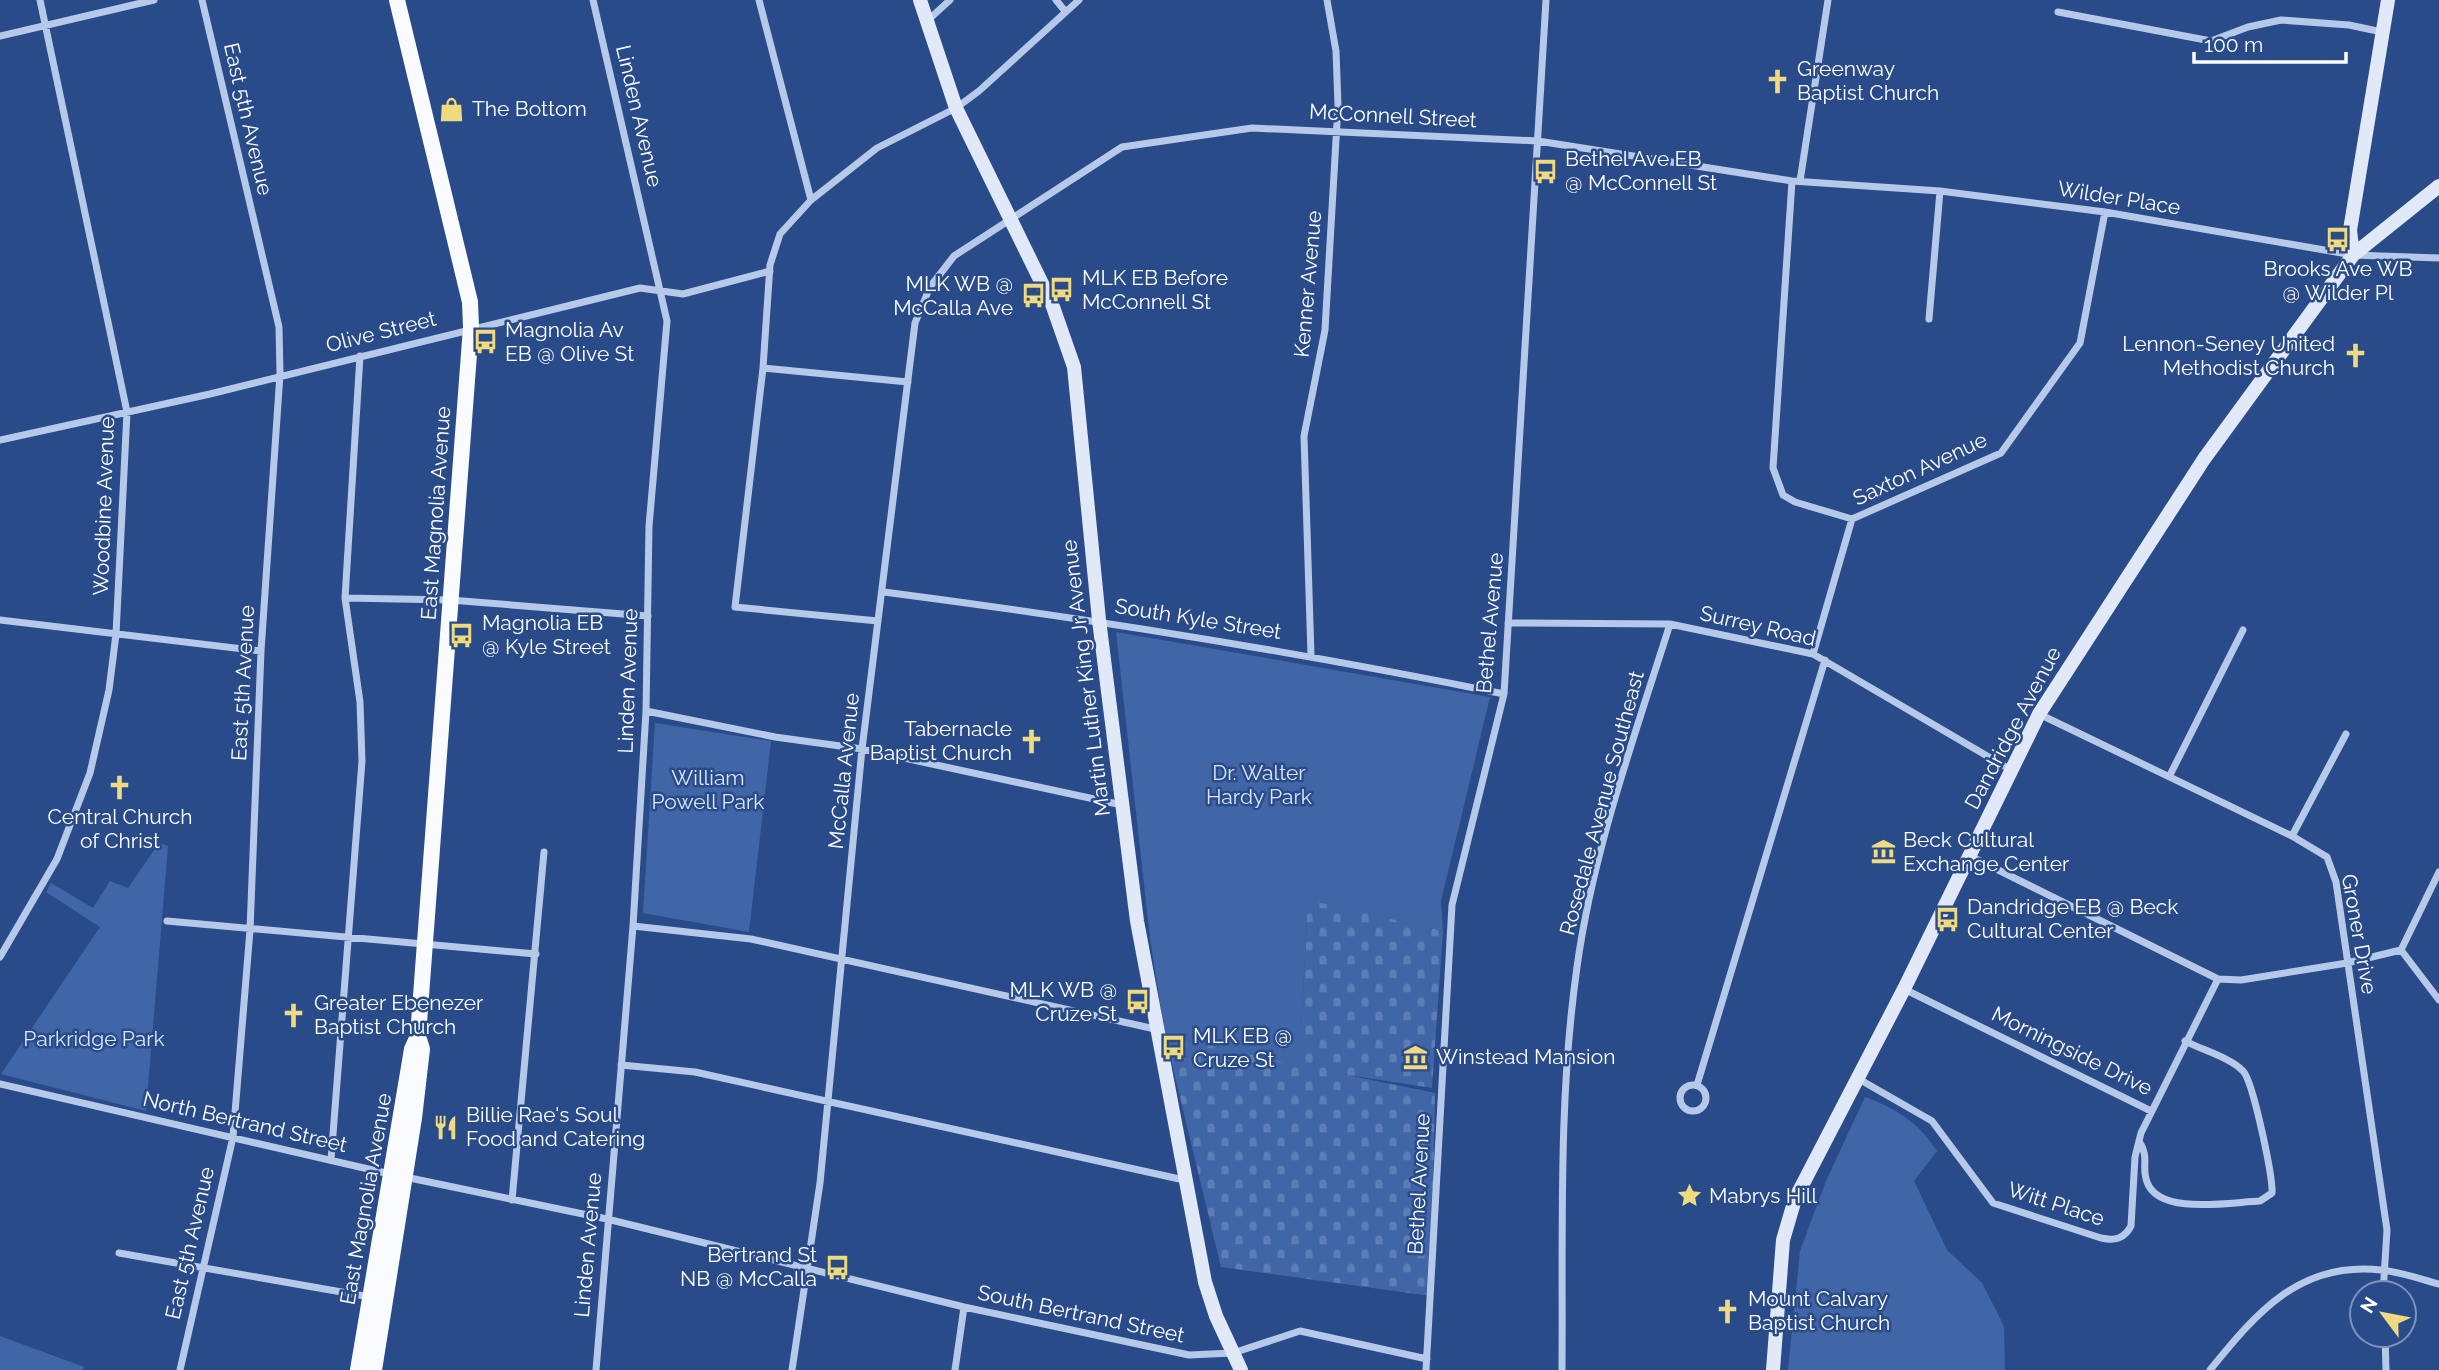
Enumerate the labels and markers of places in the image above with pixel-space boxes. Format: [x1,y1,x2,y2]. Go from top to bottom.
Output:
place label: Greenway Baptist Church [1797,56,1939,105]
church icon: Greenway Baptist Church [1763,67,1791,95]
shop icon: The Bottom [438,95,466,123]
place label: The Bottom [472,96,587,121]
place label: Bethel Ave EB @ McConnell St [1565,146,1717,195]
bus stop icon: Bethel Ave EB @ McConnell St [1531,157,1559,185]
bus stop icon: Brooks Ave WB @ Wilder Pl [2324,226,2352,254]
place label: Brooks Ave WB @ Wilder Pl [2263,256,2413,305]
place label: MLK EB Before McConnell St [1082,265,1228,314]
place label: MLK WB @ McCalla Ave [893,271,1013,320]
bus stop icon: MLK EB Before McConnell St [1048,276,1076,304]
bus stop icon: MLK WB @ McCalla Ave [1019,282,1047,310]
place label: Magnolia Av EB @ Olive St [505,317,634,366]
bus stop icon: Magnolia Av EB @ Olive St [471,328,499,356]
place label: Lennon-Seney United Methodist Church [2122,331,2335,380]
church icon: Lennon-Seney United Methodist Church [2341,342,2369,370]
place label: Magnolia EB @ Kyle Street [482,610,611,659]
bus stop icon: Magnolia EB @ Kyle Street [448,621,476,649]
place label: Tabernacle Baptist Church [870,716,1012,765]
church icon: Tabernacle Baptist Church [1018,727,1046,755]
church icon: Central Church of Christ [106,774,134,802]
place label: Central Church of Christ [47,804,193,853]
place label: Beck Cultural Exchange Center [1903,827,2070,876]
museum icon: Beck Cultural Exchange Center [1869,838,1897,866]
place label: Dandridge EB @ Beck Cultural Center [1967,894,2178,943]
bus stop icon: Dandridge EB @ Beck Cultural Center [1933,905,1961,933]
place label: MLK WB @ Cruze St [1010,977,1117,1026]
bus stop icon: MLK WB @ Cruze St [1123,988,1151,1016]
place label: Greater Ebenezer Baptist Church [314,990,484,1039]
church icon: Greater Ebenezer Baptist Church [280,1001,308,1029]
place label: MLK EB @ Cruze St [1193,1023,1292,1072]
bus stop icon: MLK EB @ Cruze St [1159,1034,1187,1062]
museum icon: Winstead Mansion [1402,1043,1430,1071]
place label: Winstead Mansion [1436,1044,1615,1069]
place label: Billie Rae's Soul Food and Catering [466,1102,645,1151]
restaurant icon: Billie Rae's Soul Food and Catering [432,1113,460,1141]
place icon: Mabrys Hill [1675,1182,1703,1210]
place label: Mabrys Hill [1709,1183,1817,1208]
place label: Bertrand St NB @ McCalla [680,1242,817,1291]
bus stop icon: Bertrand St NB @ McCalla [823,1253,851,1281]
place label: Mount Calvary Baptist Church [1748,1286,1890,1335]
church icon: Mount Calvary Baptist Church [1714,1297,1742,1325]

